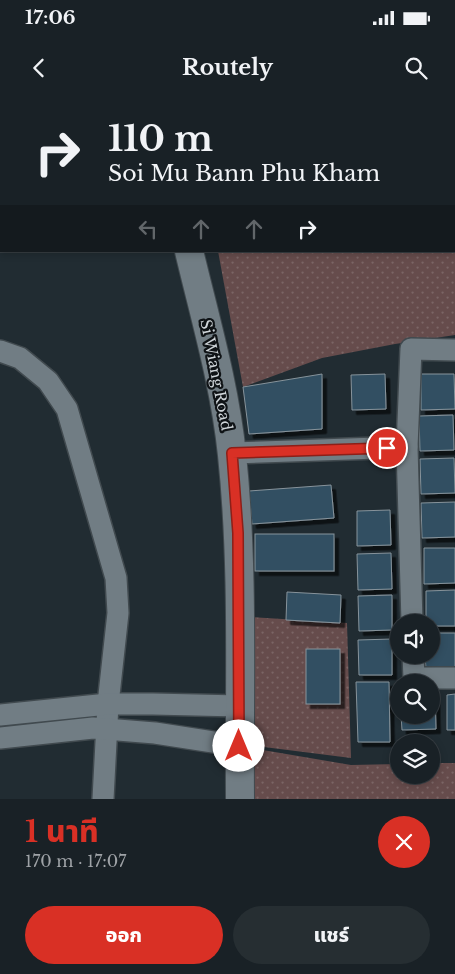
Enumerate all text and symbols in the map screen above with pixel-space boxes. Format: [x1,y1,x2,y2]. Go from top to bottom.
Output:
text: 17:06 [25,6,76,29]
icon: back [25,54,53,82]
text: Routely [182,54,273,81]
icon: search [402,54,430,82]
text: 110 m [108,117,213,160]
icon: right [25,120,90,185]
text: Soi Mu Bann Phu Kham [108,160,380,187]
icon: left [134,215,162,243]
icon: ahead [187,215,215,243]
icon: ahead [240,215,268,243]
icon: right [293,215,321,243]
street label: Si Wiang Road [196,318,237,432]
pin [366,427,408,469]
icon: arrive [373,434,401,462]
map controls [390,614,440,784]
button: sound [390,614,440,664]
button: search [390,674,440,724]
position arrow [212,719,264,771]
button: layers [390,734,440,784]
text: 1 นาที [25,813,99,850]
button: close [378,816,430,868]
text: 170 m · 17:07 [25,851,126,871]
button: ออก [25,906,223,964]
button: แชร์ [233,906,430,964]

